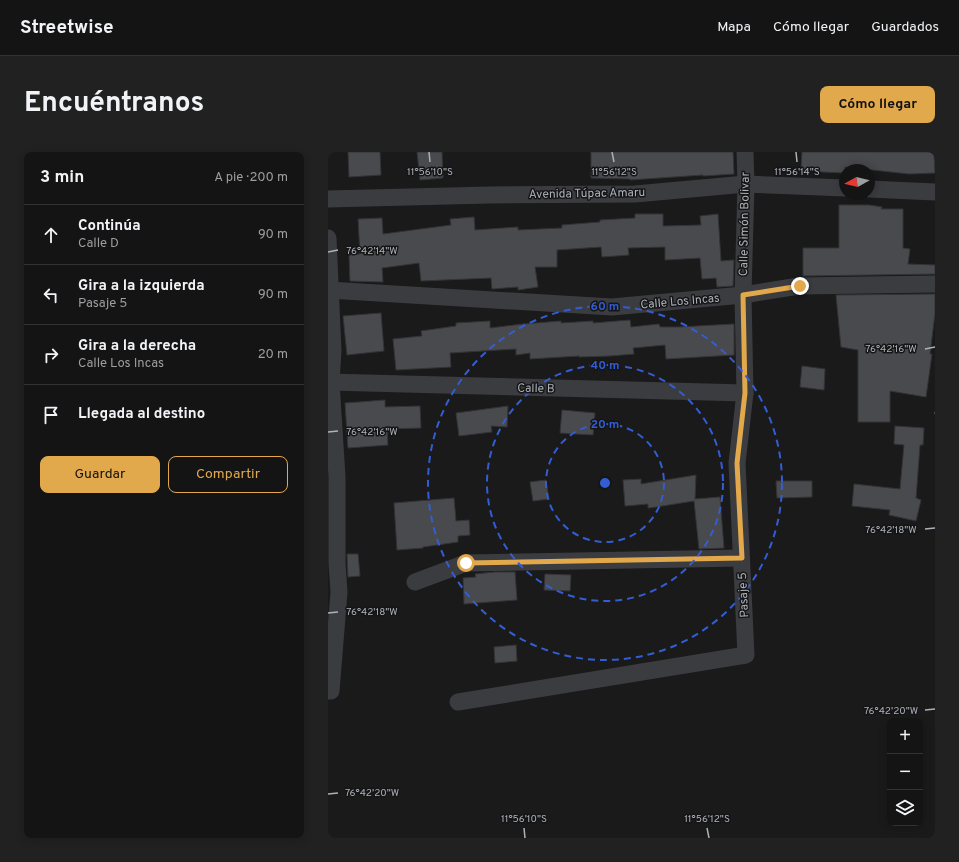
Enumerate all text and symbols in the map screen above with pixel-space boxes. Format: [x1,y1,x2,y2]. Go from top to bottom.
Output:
text: Streetwise [20,16,113,40]
text: Mapa [717,19,751,36]
text: Cómo llegar [773,19,849,36]
text: Guardados [871,19,939,36]
text: Encuéntranos [24,86,204,122]
button: Cómo llegar [820,86,935,123]
north arrow [839,164,875,200]
text: 11°56'10"S [407,166,453,179]
text: 11°56'12"S [591,166,637,179]
text: 11°56'14"S [774,166,820,179]
text: 3 min [40,167,84,189]
text: A pie · 200 m [214,170,288,186]
street label: Calle Simón Bolivar [736,171,754,276]
street label: Avenida Túpac Amaru [529,185,645,203]
text: Continúa [78,217,140,236]
icon: ahead [40,224,62,246]
text: 90 m [258,227,288,243]
text: Calle D [78,236,119,252]
text: 76°42'14"W [346,245,398,258]
text: Gira a la izquierda [78,277,205,296]
route end [791,277,809,295]
icon: left [40,284,62,306]
text: 90 m [258,287,288,303]
street label: Calle Los Incas [640,291,720,313]
text: Pasaje 5 [78,296,127,312]
text: 60 m [591,299,619,315]
text: Gira a la derecha [78,337,196,356]
text: 76°42'16"W [865,343,917,356]
icon: right [40,344,62,366]
text: 20 m [258,347,288,363]
text: Calle Los Incas [78,356,164,372]
text: 40 m [590,358,620,374]
street label: Calle B [517,381,555,397]
icon: arrive [40,404,62,426]
text: Llegada al destino [78,405,205,424]
text: 20 m [591,417,619,433]
text: 76°42'16"W [346,426,398,439]
button: Guardar [40,456,160,493]
button: Compartir [168,456,288,493]
centre of rings [598,476,612,490]
text: 76°42'18"W [865,524,917,537]
route start [457,554,475,572]
street label: Pasaje 5 [735,572,753,618]
text: 76°42'18"W [346,606,398,619]
text: 76°42'20"W [864,705,918,718]
map controls [887,718,923,826]
button: + [887,718,923,754]
button: − [887,754,923,790]
text: 76°42'20"W [345,787,399,800]
button: layers [887,790,923,826]
text: 11°56'10"S [501,813,547,826]
text: 11°56'12"S [684,813,730,826]

